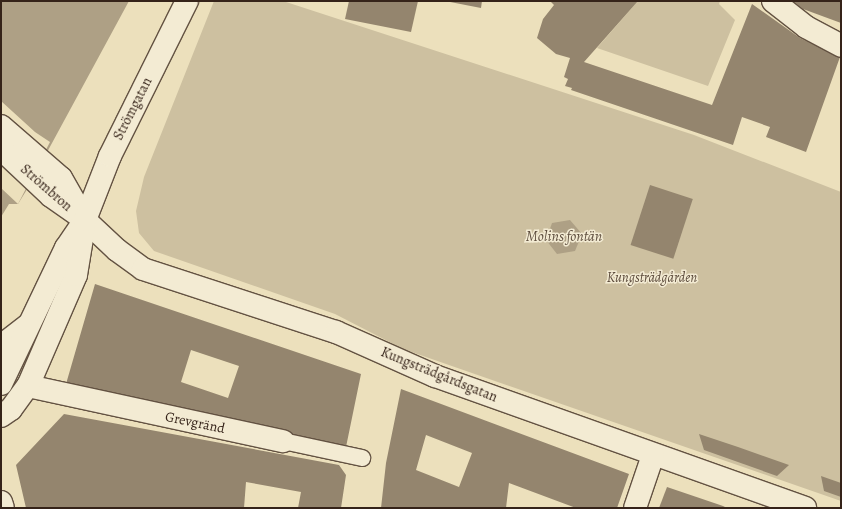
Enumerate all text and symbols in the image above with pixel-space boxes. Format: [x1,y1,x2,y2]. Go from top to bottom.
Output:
street label: Strömgatan [110,75,156,143]
street label: Strömbron [17,161,75,215]
water label: Molins fontän [526,228,602,246]
park label: Kungsträdgården [607,270,697,286]
street label: Kungsträdgårdsgatan [378,344,500,406]
street label: Grevgränd [164,408,226,438]

